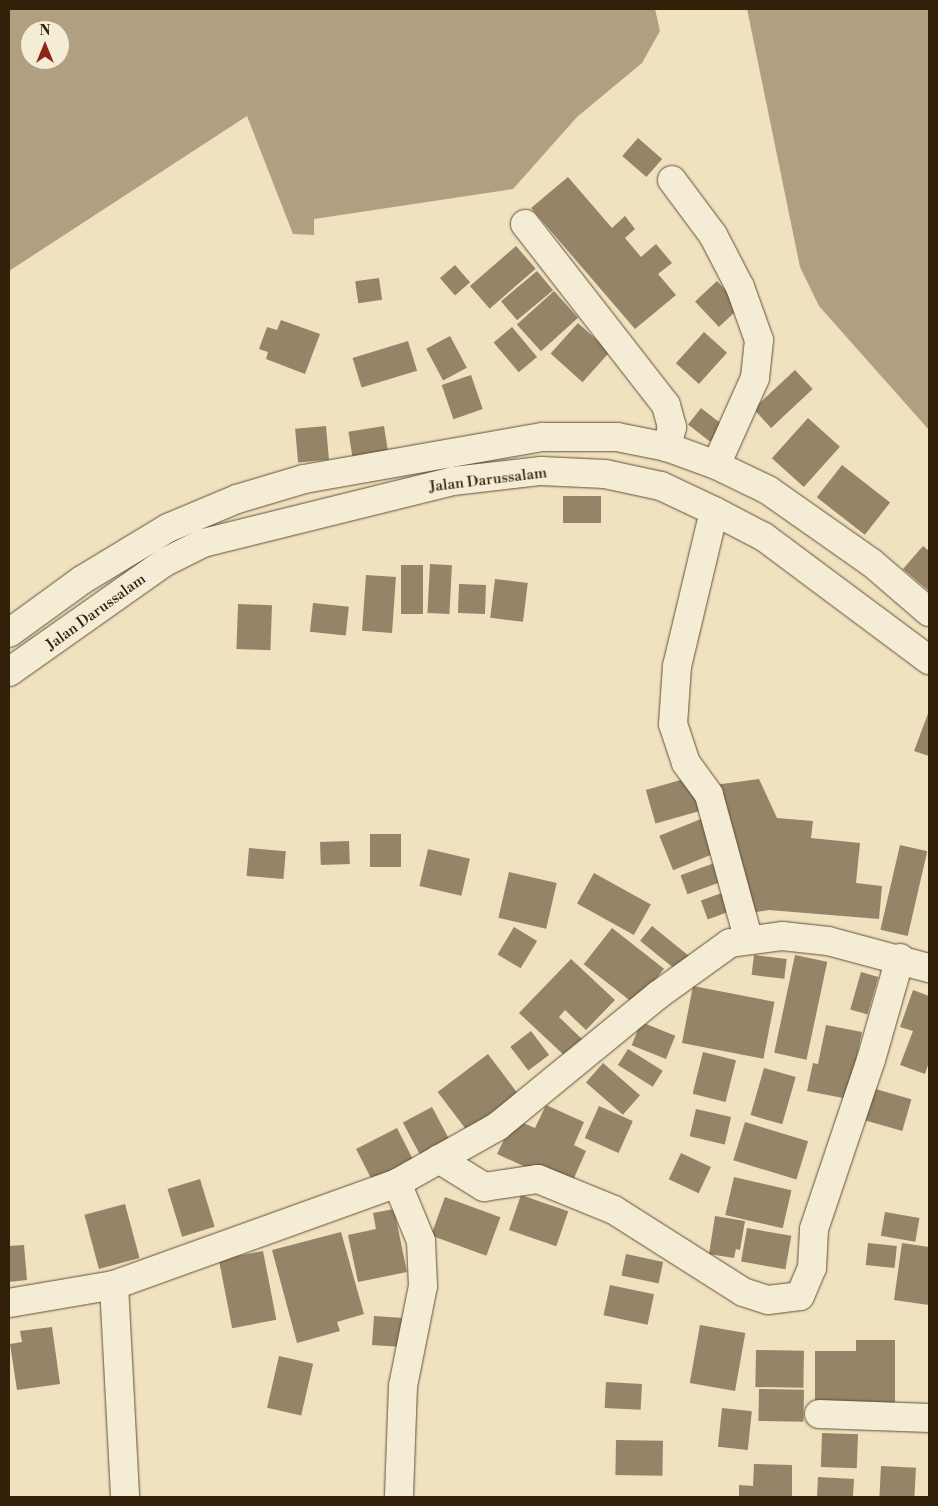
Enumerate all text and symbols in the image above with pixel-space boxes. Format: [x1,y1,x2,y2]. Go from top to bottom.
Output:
north arrow [20,20,70,70]
text: N [39,22,51,40]
street label: Jalan Darussalam [428,464,548,496]
street label: Jalan Darussalam [43,570,149,654]

